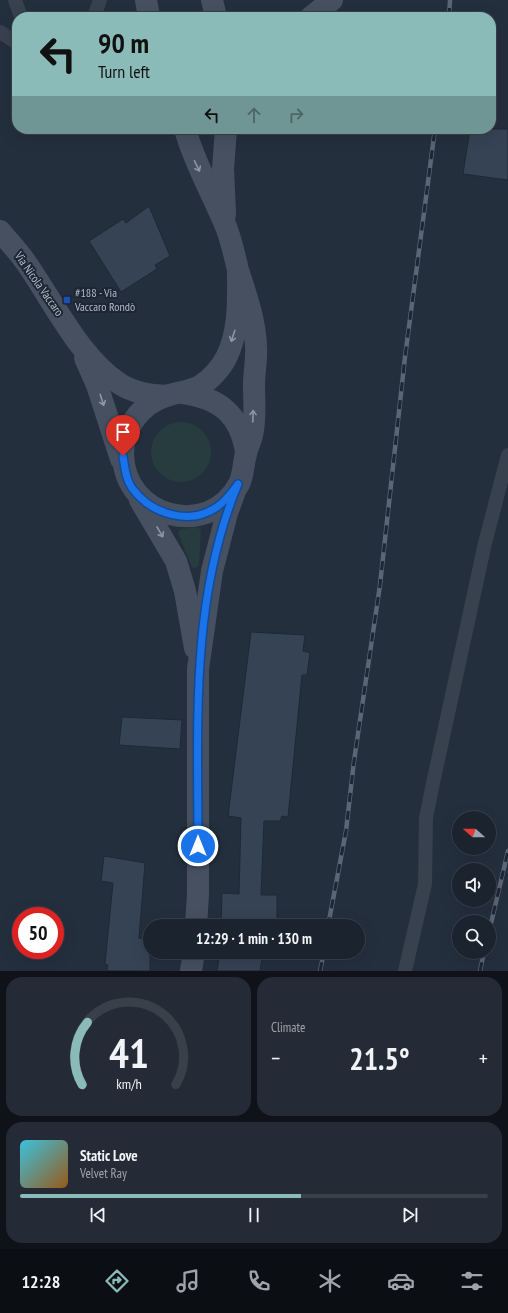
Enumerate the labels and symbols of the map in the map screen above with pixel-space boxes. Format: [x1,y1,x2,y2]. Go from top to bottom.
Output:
one-way arrow [194,159,201,171]
street label: Via Nicola Vaccaro [11,248,67,319]
place label: #188 - Via Vaccaro Rondò [74,285,135,314]
marker: #188 - Via Vaccaro Rondò [62,295,72,305]
one-way arrow [229,330,237,342]
one-way arrow [99,394,106,407]
one-way arrow [249,410,257,423]
pin [106,415,140,456]
one-way arrow [156,526,164,538]
north arrow [452,811,496,855]
position arrow [177,825,219,867]
speed limit sign: 50 [12,907,64,959]

